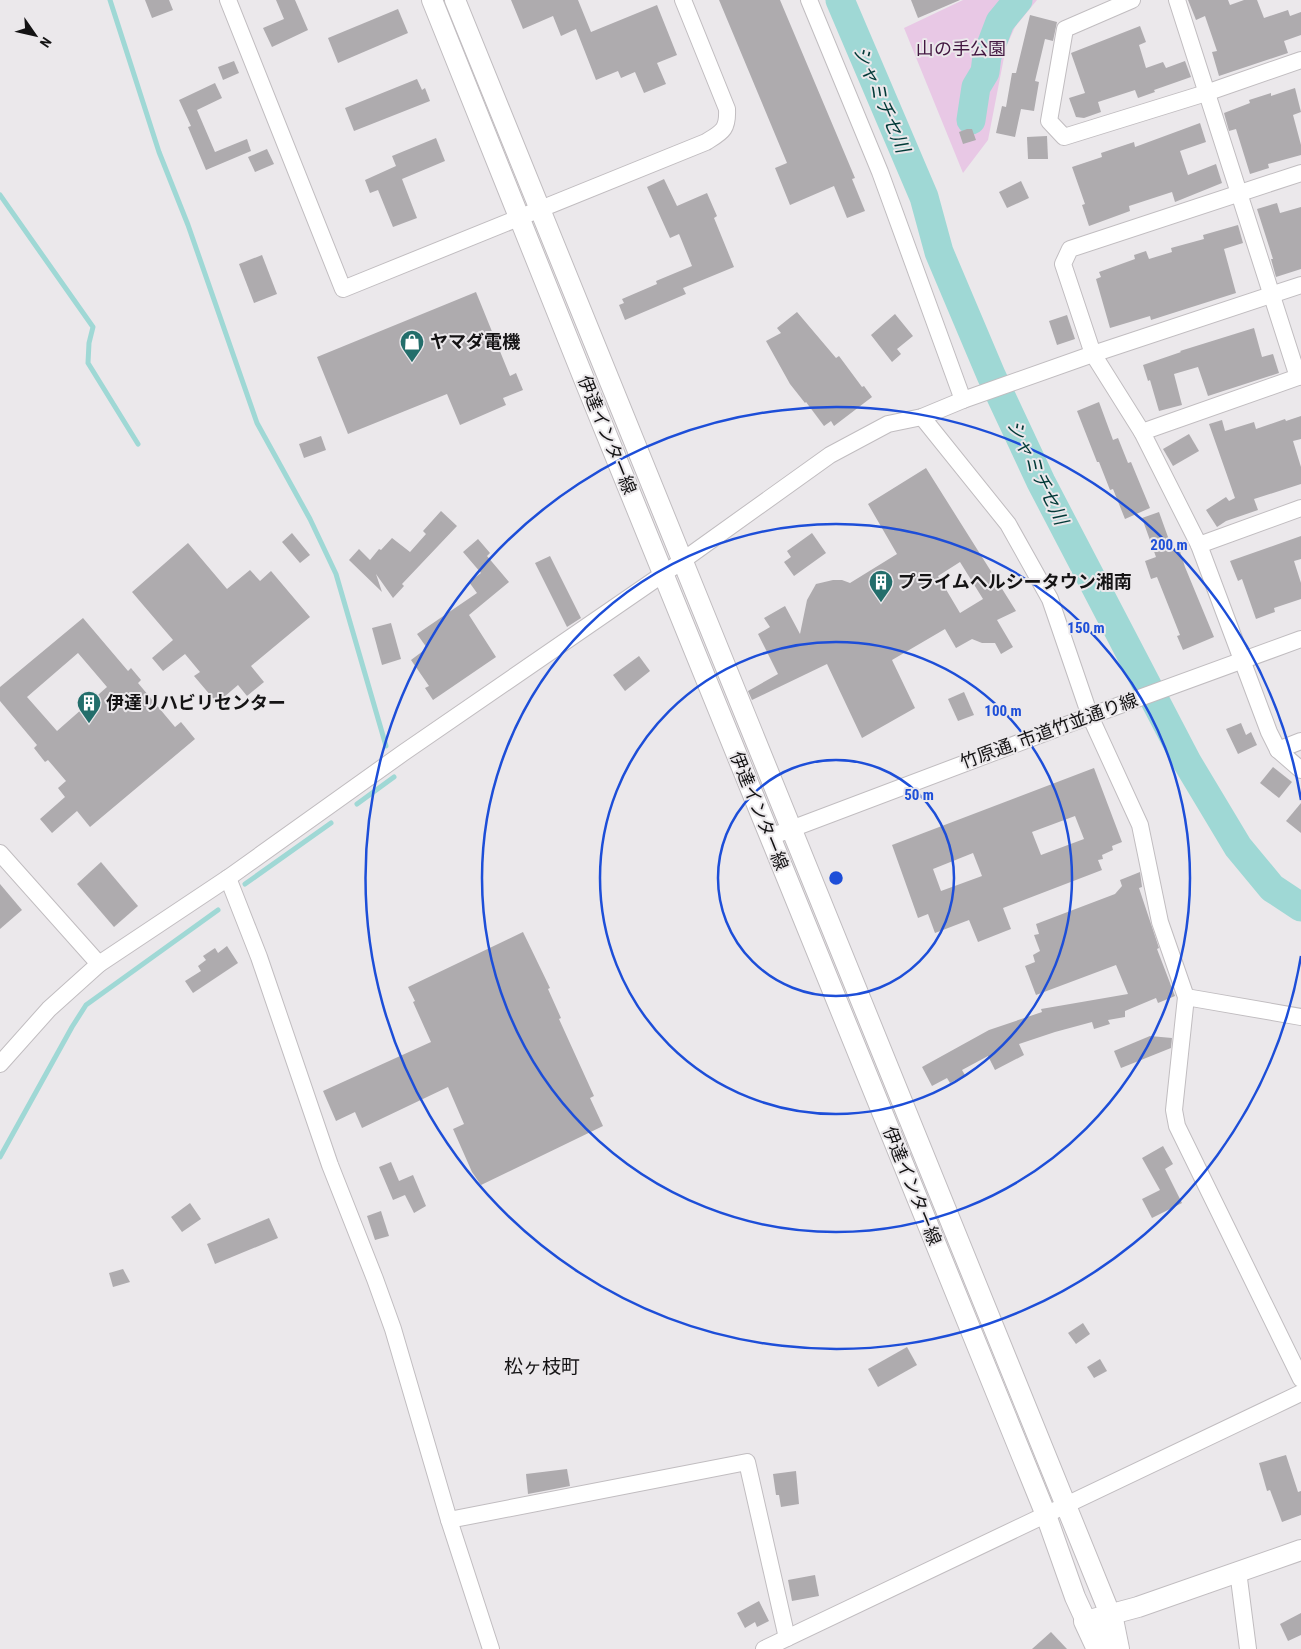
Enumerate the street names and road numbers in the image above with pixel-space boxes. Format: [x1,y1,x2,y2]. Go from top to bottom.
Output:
street label: 伊達インター線 [574,372,641,497]
street label: 竹原通, 市道竹並通り線 [957,689,1141,772]
street label: 伊達インター線 [726,748,793,873]
street label: 伊達インター線 [879,1123,946,1248]

